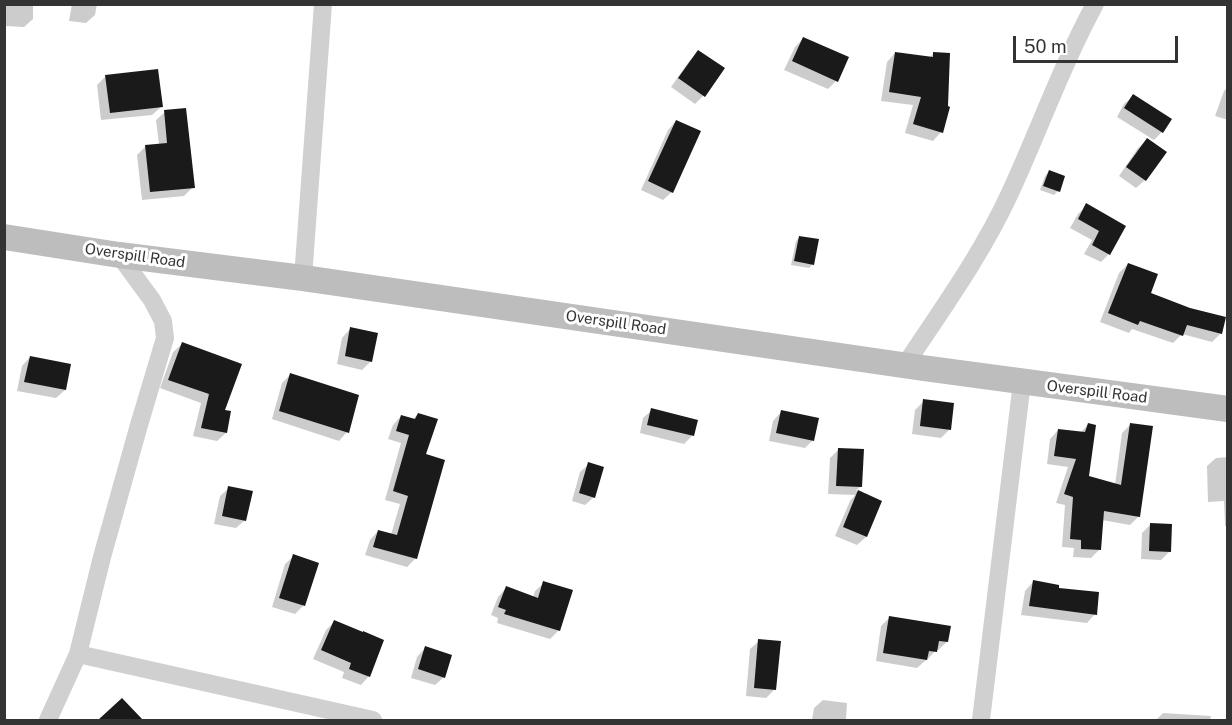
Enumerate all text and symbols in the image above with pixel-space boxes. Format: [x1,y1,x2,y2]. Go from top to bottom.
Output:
scale bar [1016,24,1181,62]
text: 50 m [1024,36,1067,57]
street label: Overspill Road [84,240,186,272]
street label: Overspill Road [565,307,667,339]
street label: Overspill Road [1046,377,1148,407]

